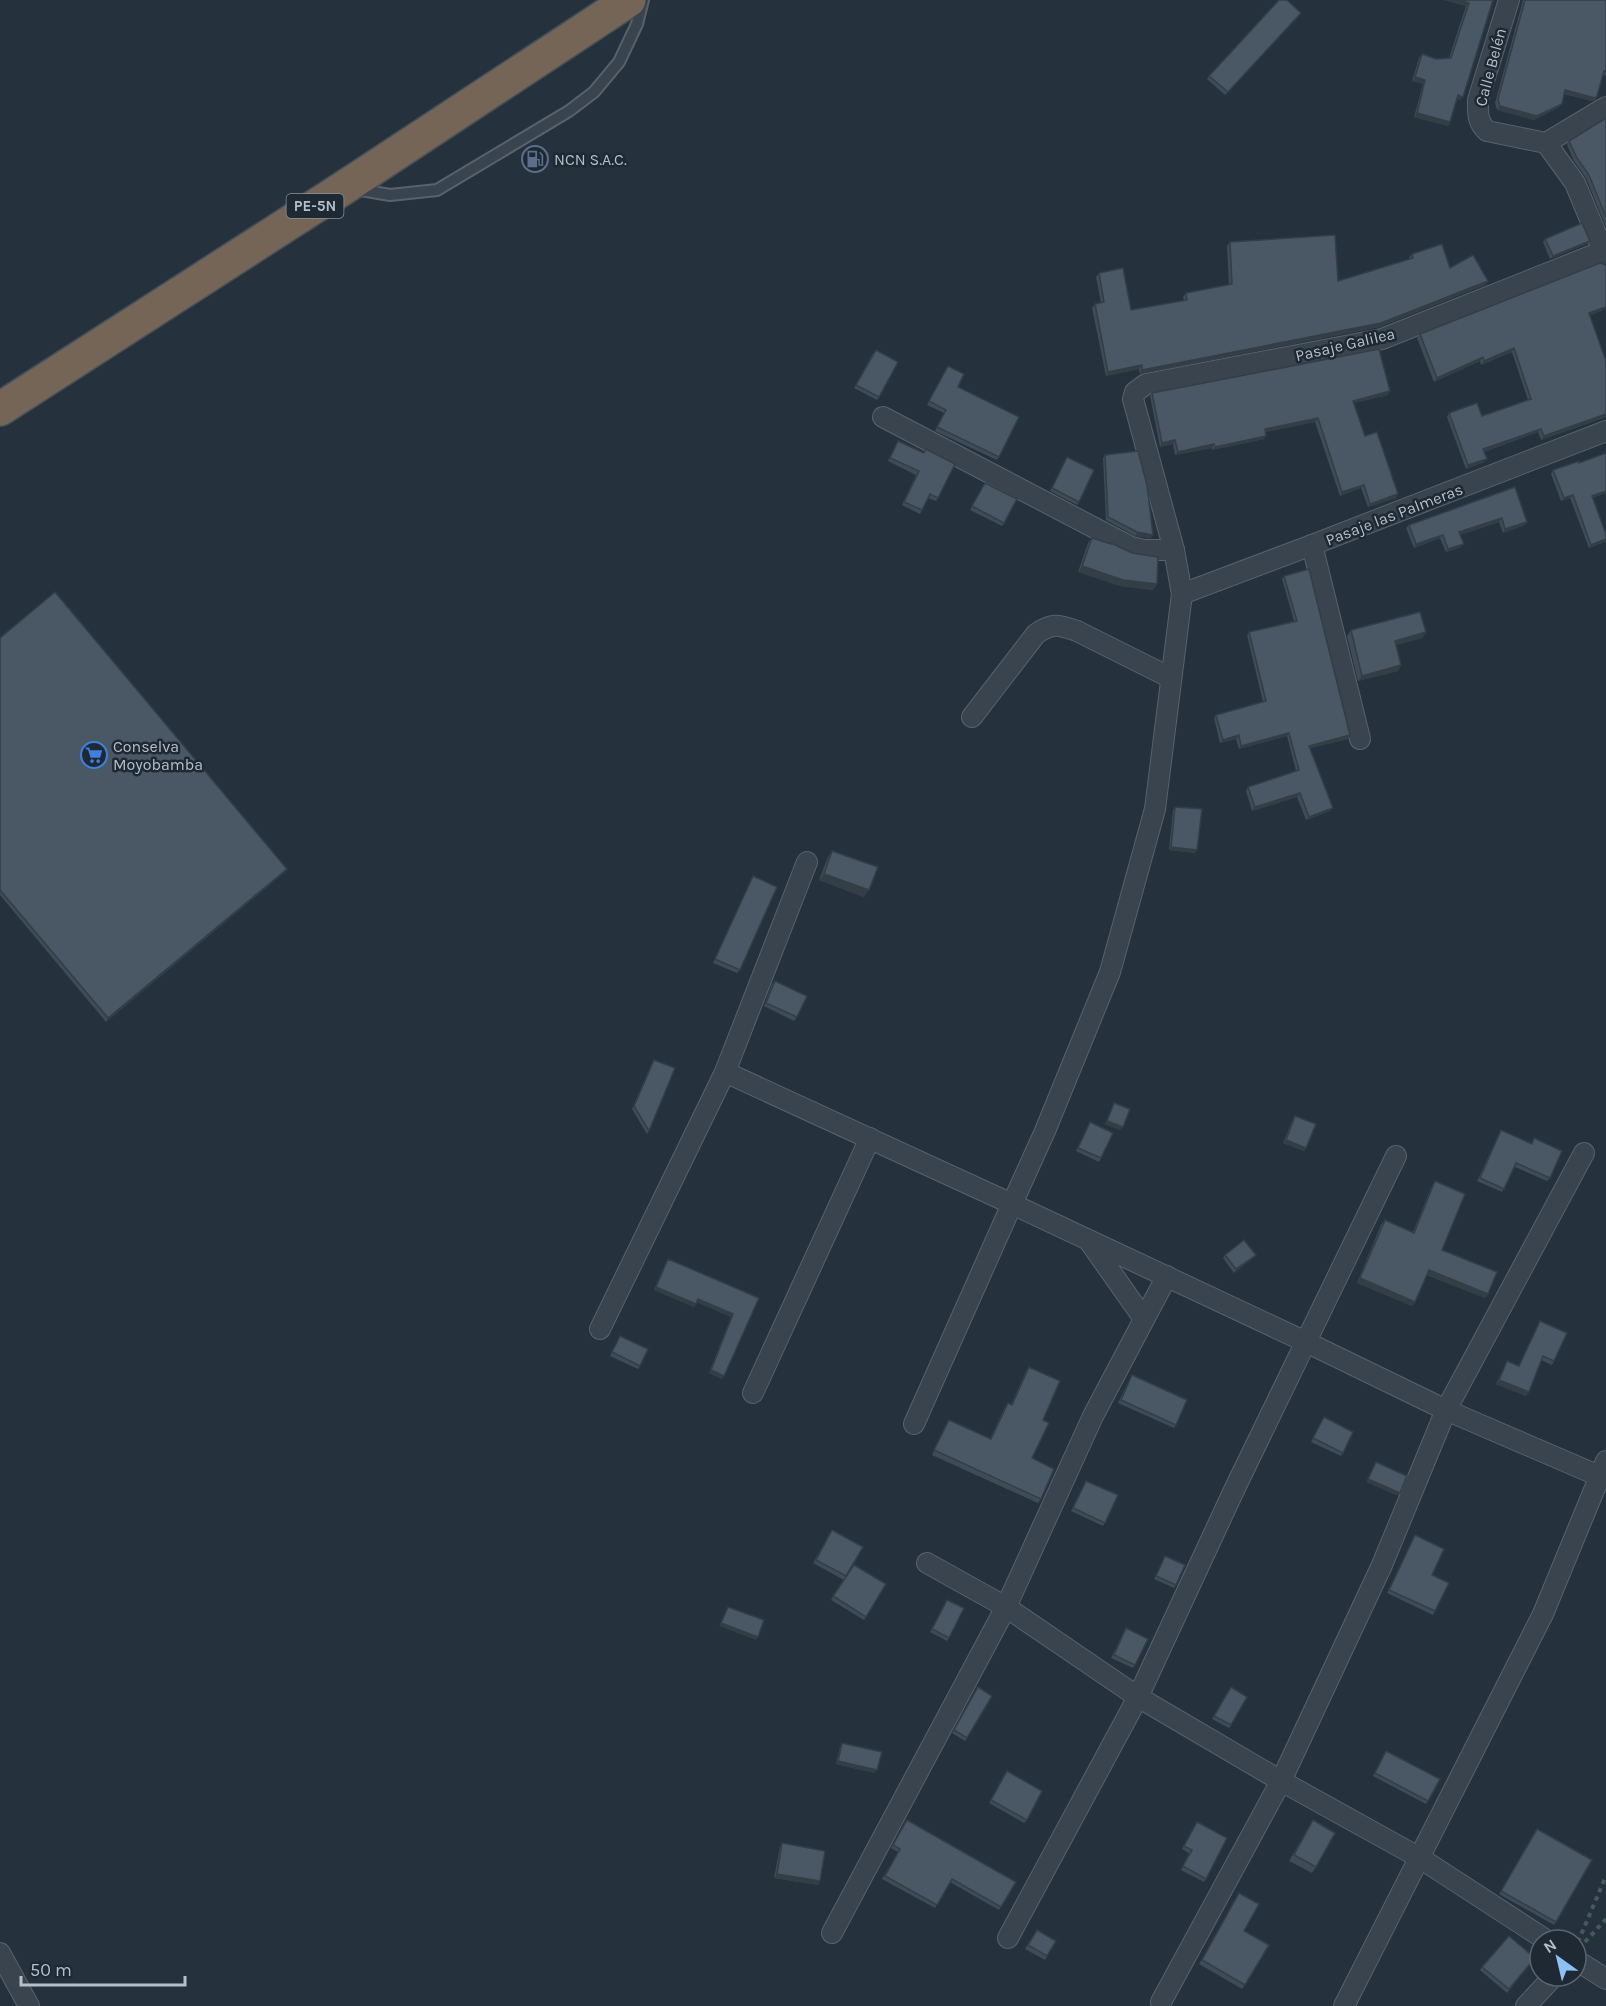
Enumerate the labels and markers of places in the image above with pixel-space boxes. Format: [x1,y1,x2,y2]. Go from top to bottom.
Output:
fuel station icon: NCN S.A.C. [520,144,550,174]
place label: NCN S.A.C. [554,150,627,169]
place label: Conselva Moyobamba [113,737,203,774]
supermarket icon: Conselva Moyobamba [79,740,109,770]

